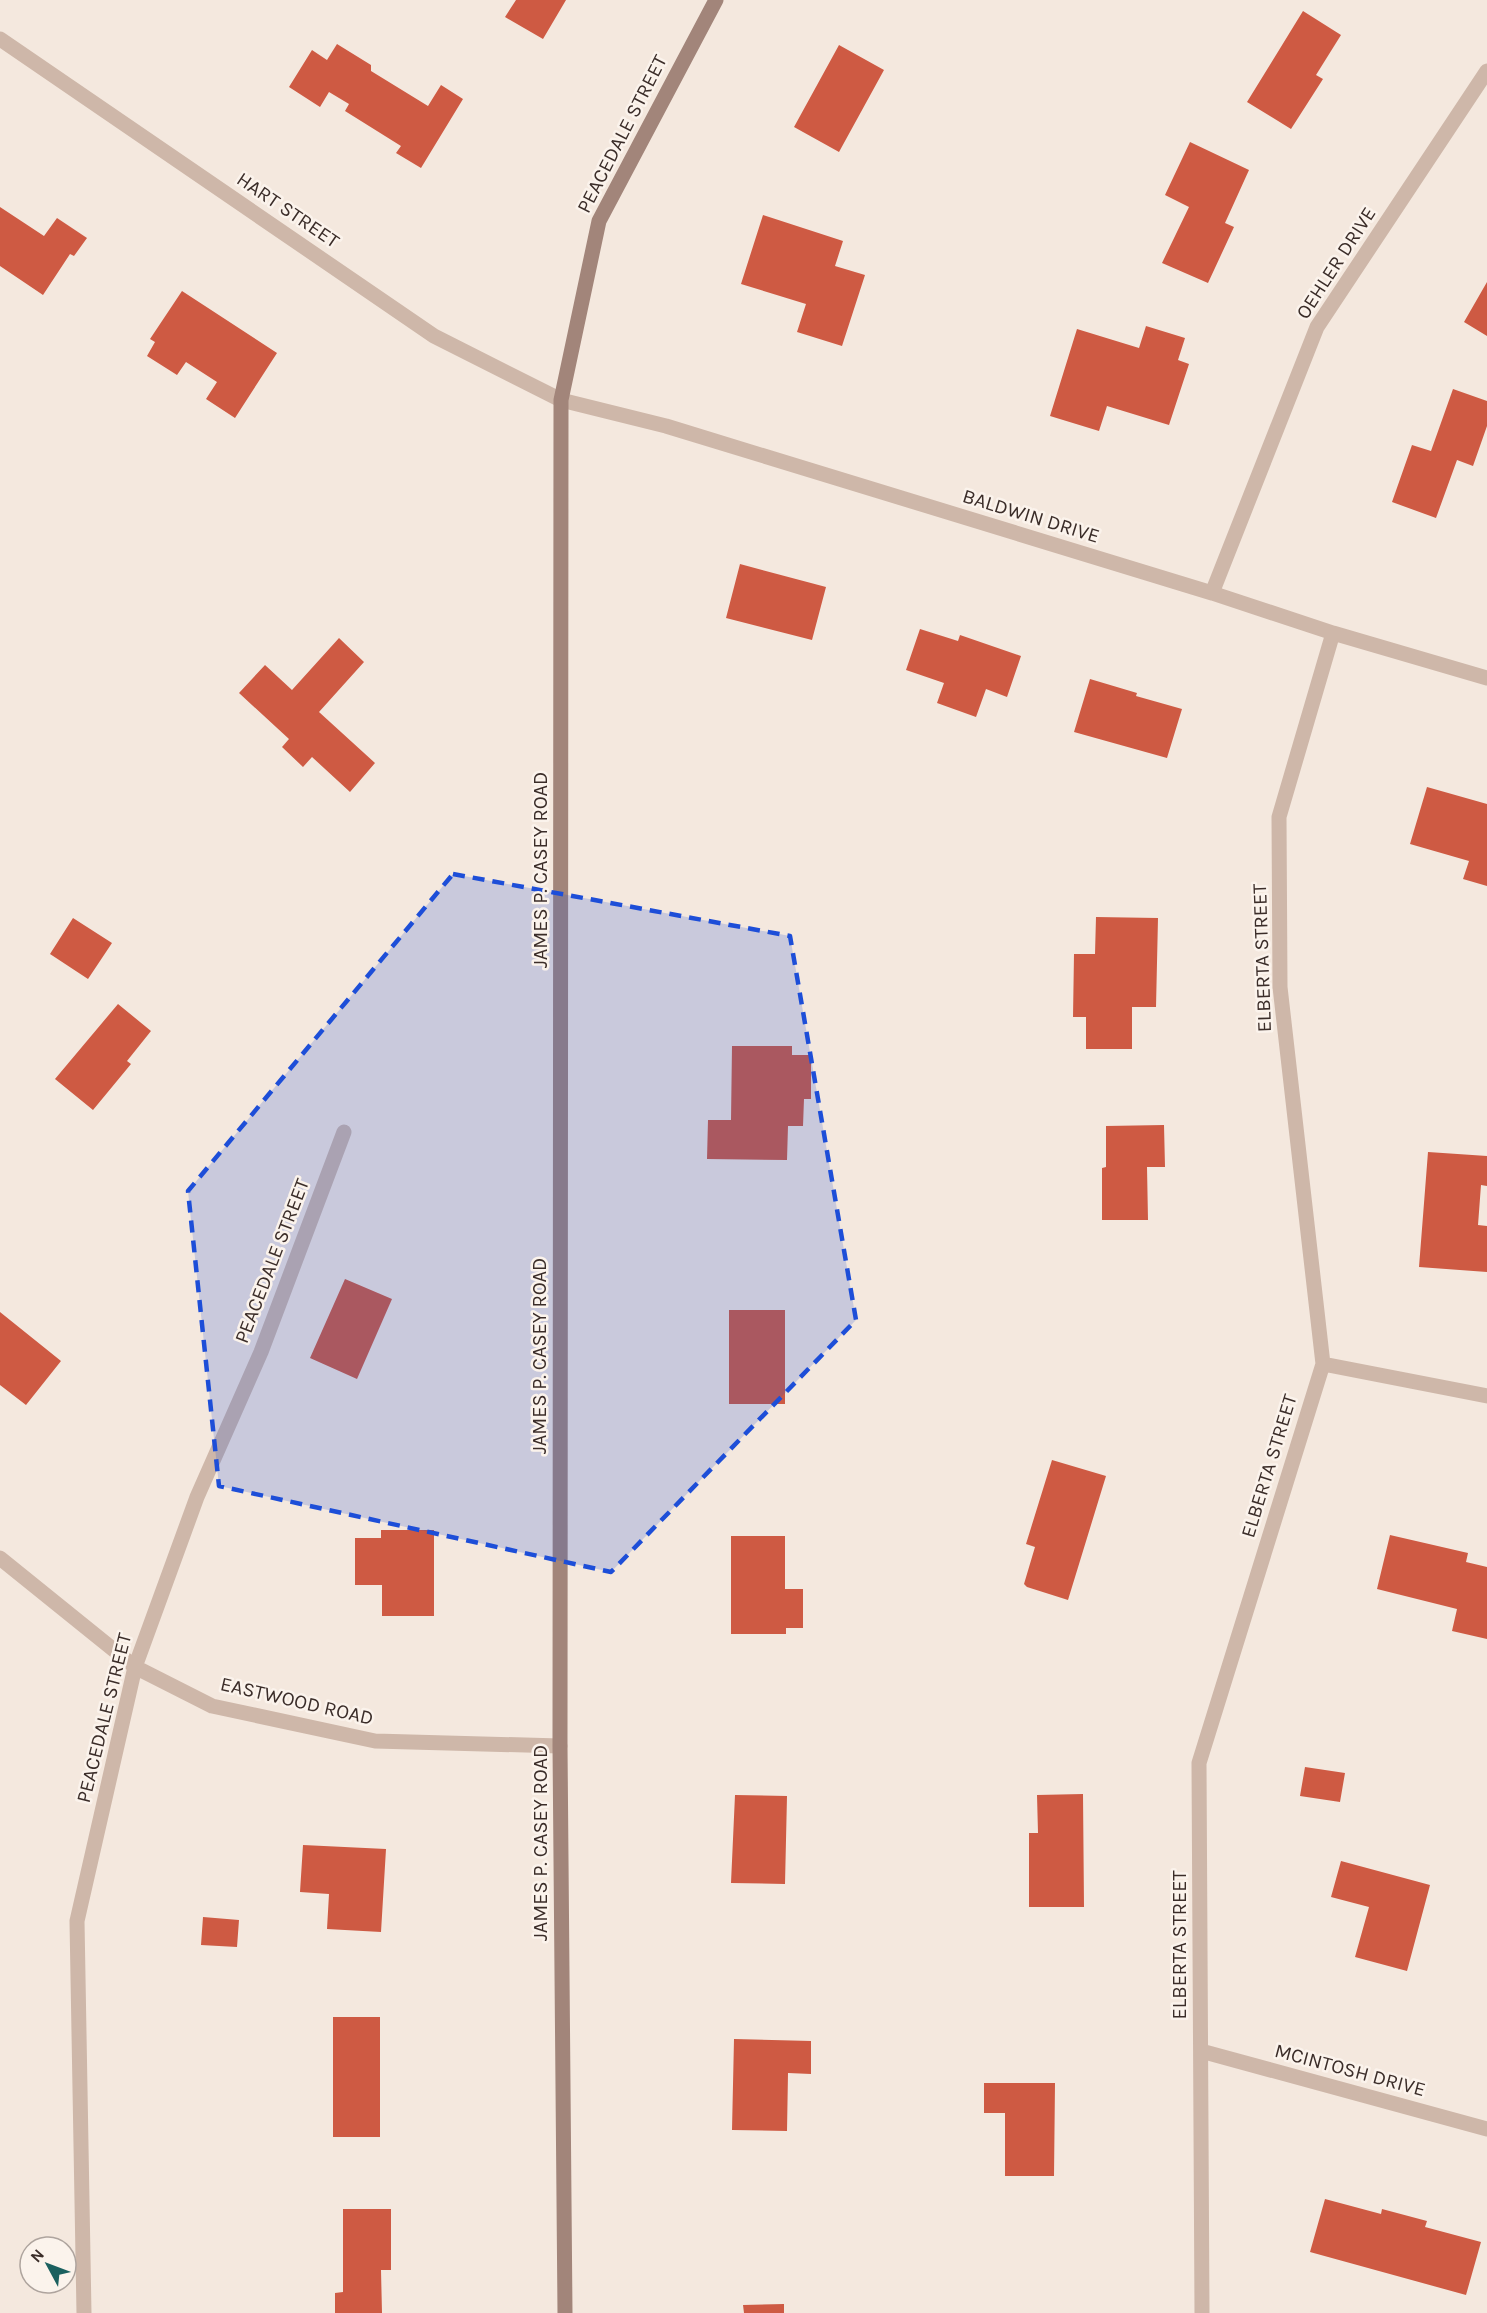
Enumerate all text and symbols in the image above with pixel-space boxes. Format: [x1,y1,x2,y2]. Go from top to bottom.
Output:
street label: PEACEDALE STREET [572,51,672,217]
street label: HART STREET [232,167,344,253]
street label: OEHLER DRIVE [1291,203,1381,323]
street label: BALDWIN DRIVE [960,484,1102,548]
street label: JAMES P. CASEY ROAD [529,772,552,968]
street label: ELBERTA STREET [1248,883,1276,1033]
street label: PEACEDALE STREET [230,1176,314,1346]
street label: JAMES P. CASEY ROAD [528,1258,551,1454]
street label: ELBERTA STREET [1236,1391,1302,1541]
street label: PEACEDALE STREET [72,1631,136,1805]
street label: EASTWOOD ROAD [218,1672,376,1730]
street label: JAMES P. CASEY ROAD [529,1745,552,1941]
street label: ELBERTA STREET [1168,1871,1191,2019]
street label: MCINTOSH DRIVE [1272,2039,1428,2101]
north arrow [18,2235,78,2295]
text: N [26,2245,48,2266]

